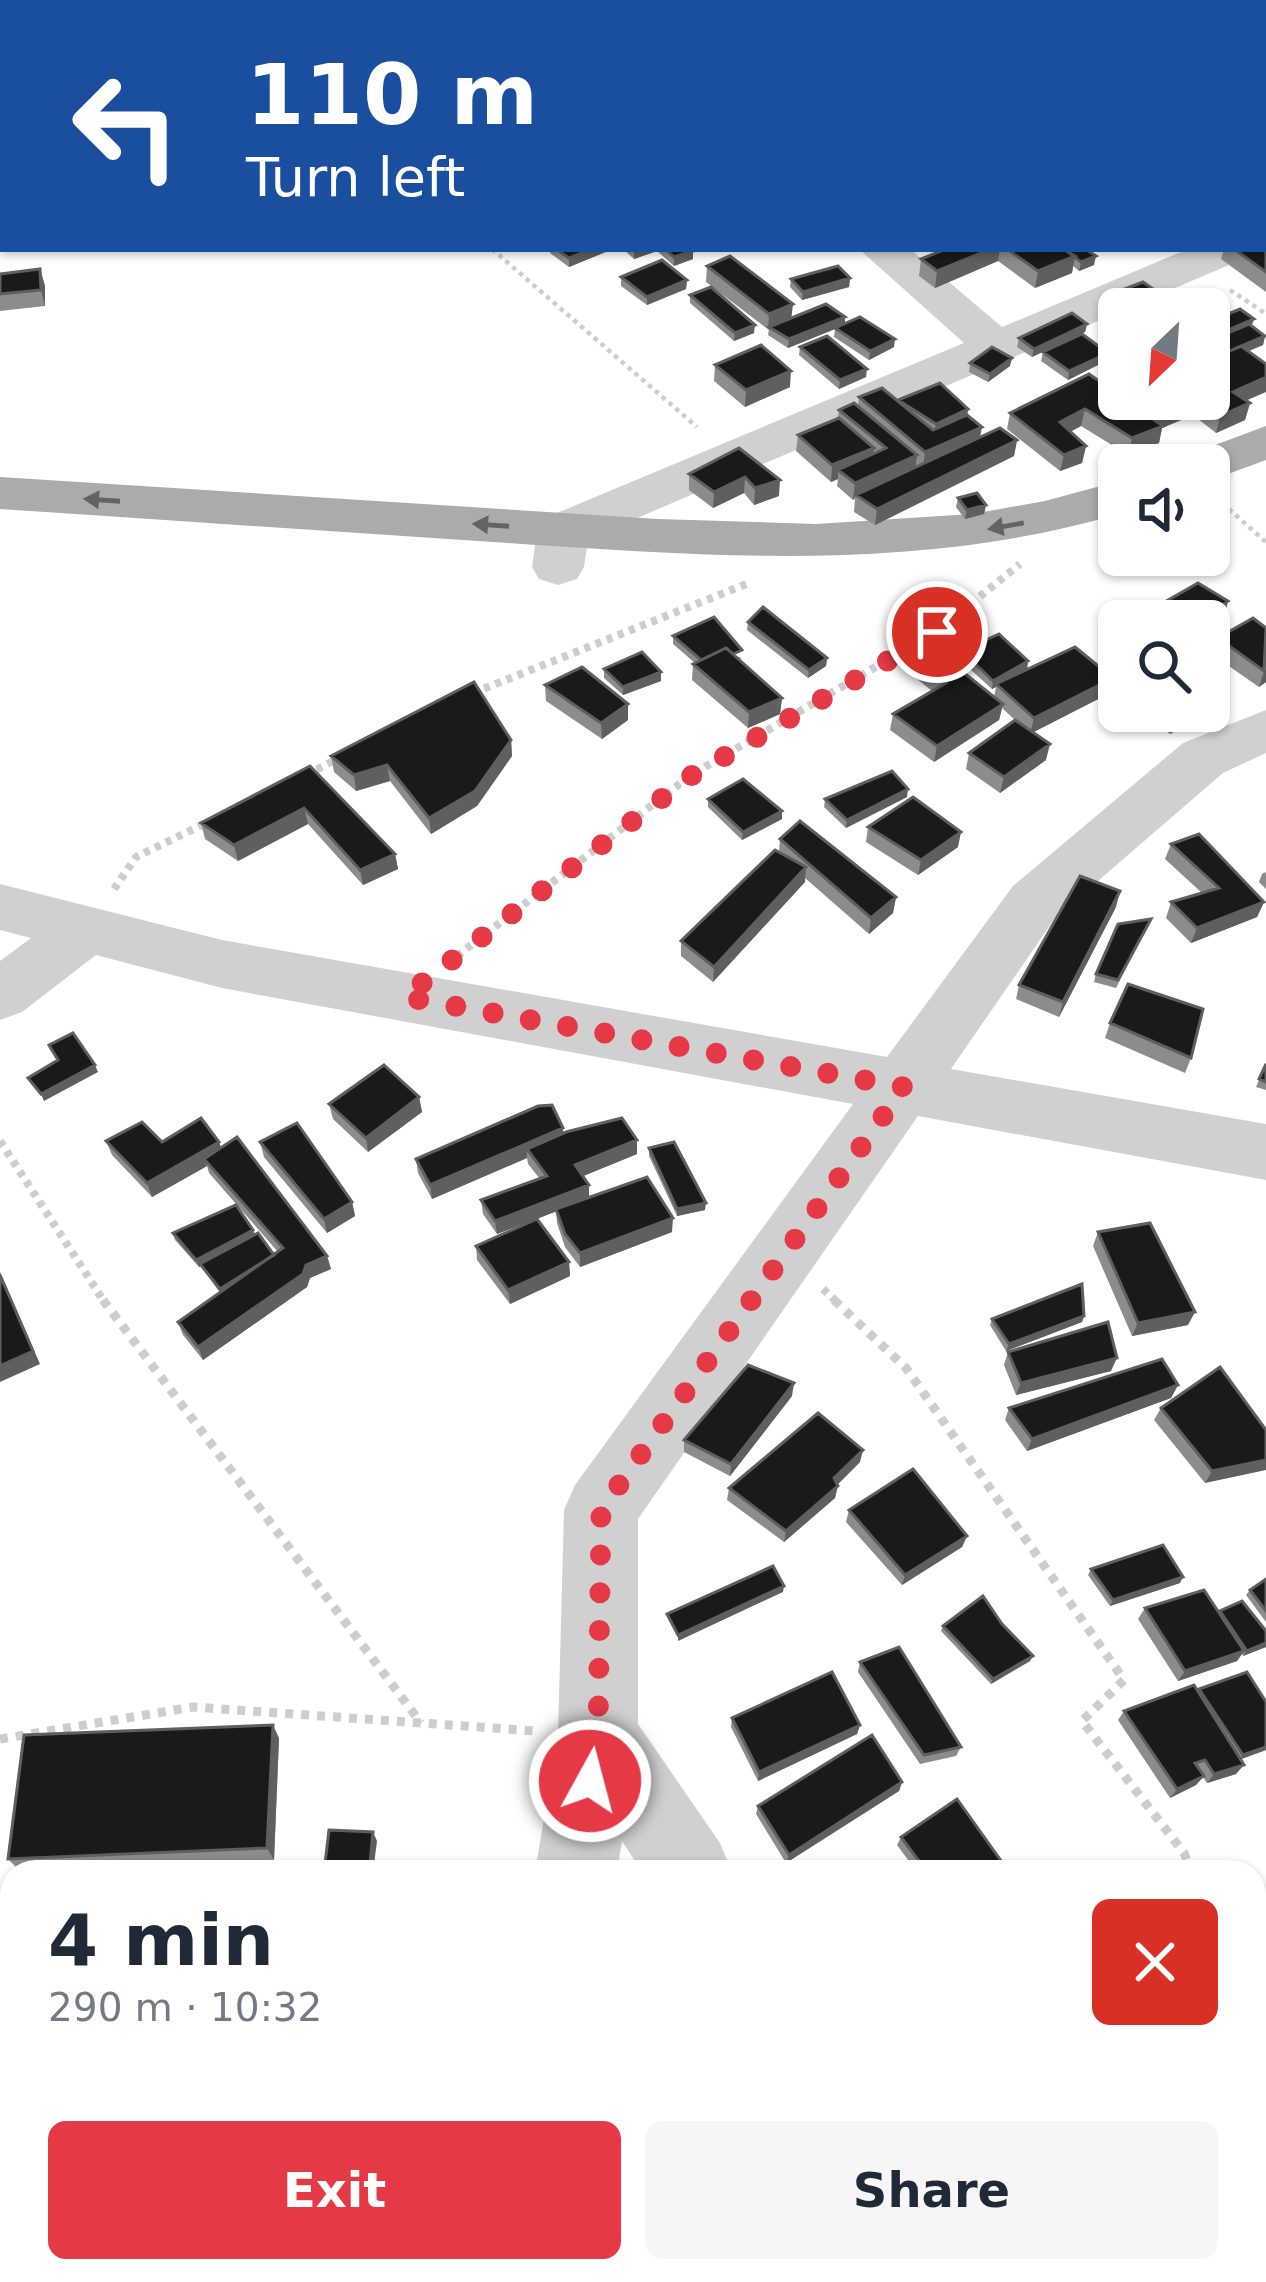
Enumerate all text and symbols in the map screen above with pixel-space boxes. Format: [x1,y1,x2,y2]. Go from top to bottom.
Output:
text: 110 m [246,46,538,144]
icon: left [48,48,204,204]
text: Turn left [246,146,465,209]
north arrow [1098,288,1230,420]
map controls [1098,288,1230,732]
button: sound [1098,444,1230,576]
one-way arrow [83,490,120,509]
one-way arrow [472,516,509,535]
one-way arrow [987,516,1024,535]
pin [886,581,988,683]
icon: arrive [904,599,970,665]
button: search [1098,600,1230,732]
position arrow [527,1718,653,1844]
text: 4 min [48,1898,274,1982]
button: close [1092,1899,1218,2025]
text: 290 m · 10:32 [48,1985,322,2030]
button: Exit [48,2121,621,2259]
button: Share [645,2121,1218,2259]

